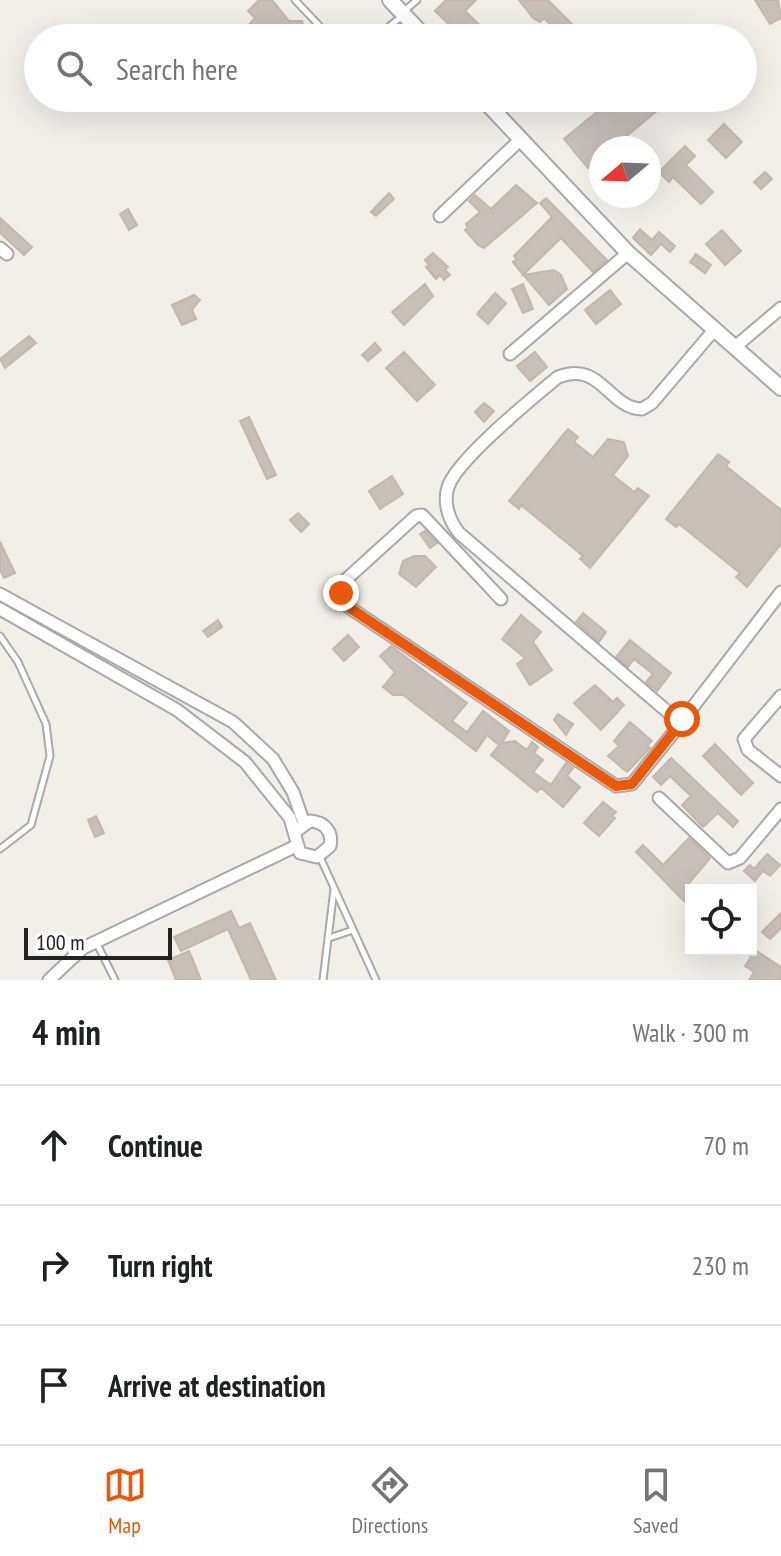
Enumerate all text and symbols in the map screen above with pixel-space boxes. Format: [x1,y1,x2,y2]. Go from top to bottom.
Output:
search box [24,24,757,112]
icon: search [52,46,96,90]
text: Search here [116,49,238,88]
north arrow [589,136,661,208]
route end [323,575,359,611]
route start [664,701,700,737]
map controls [685,884,757,956]
button: locate [685,884,757,956]
scale bar [24,924,172,960]
text: 100 m [36,928,85,956]
text: 4 min [32,1010,101,1054]
text: Walk · 300 m [632,1016,749,1049]
icon: ahead [32,1123,76,1167]
text: Continue [108,1126,203,1165]
text: 70 m [703,1129,749,1162]
icon: right [32,1243,76,1287]
text: Turn right [108,1246,212,1285]
text: 230 m [691,1249,749,1282]
icon: arrive [32,1363,76,1407]
text: Arrive at destination [108,1366,326,1405]
tab: Map [103,1463,147,1539]
tab: Directions [352,1463,428,1539]
tab: Saved [633,1463,678,1539]

